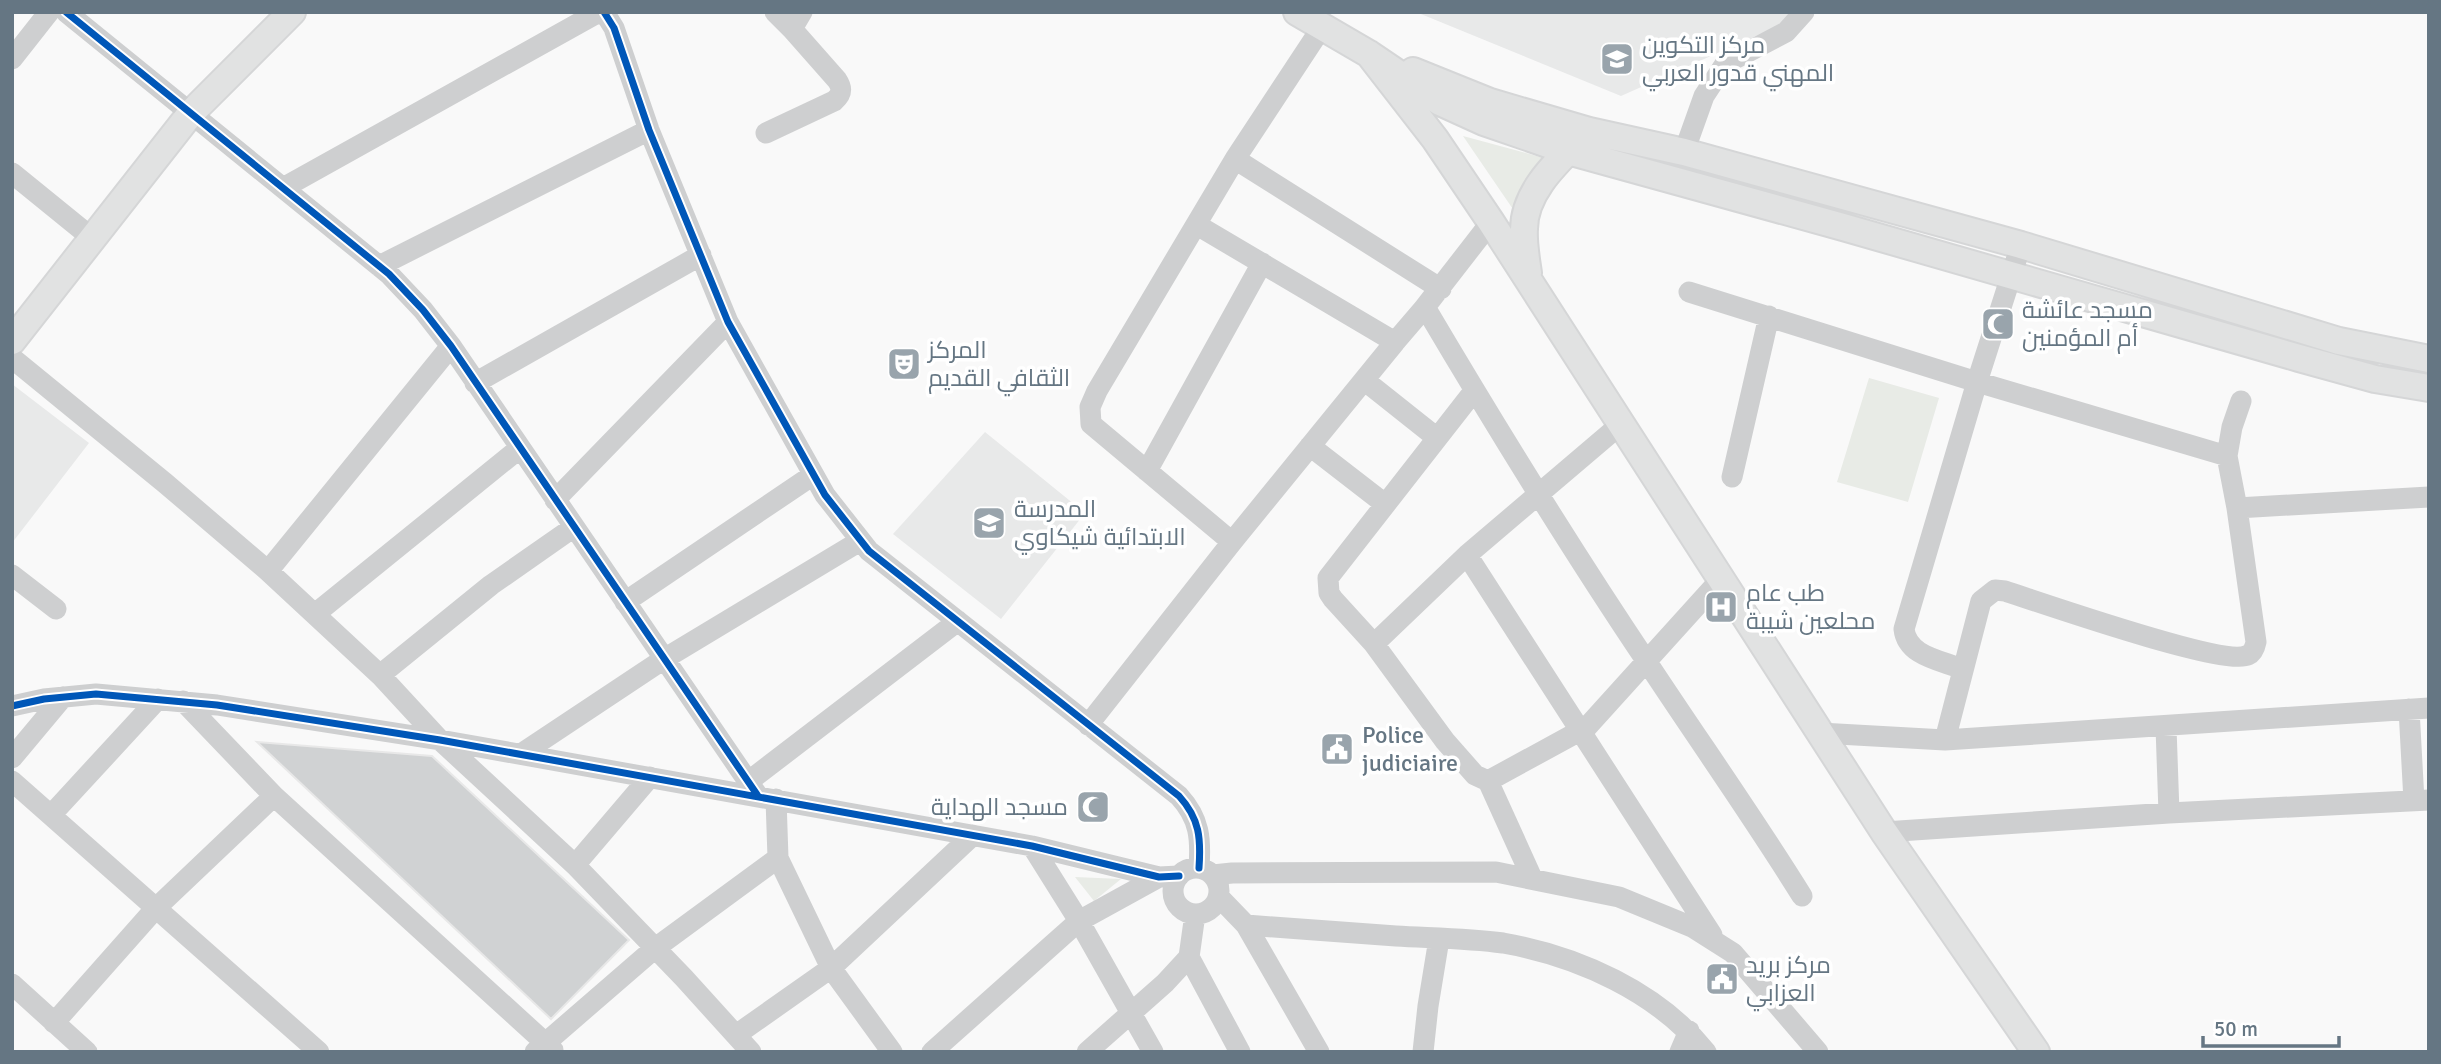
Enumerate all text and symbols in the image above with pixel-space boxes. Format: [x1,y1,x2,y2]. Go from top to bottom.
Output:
place label: مركز التكوين المهني قدور العربي [1642,30,1834,92]
school or university icon: مركز التكوين المهني قدور العربي [1598,40,1636,78]
place label: مسجد عائشة أم المؤمنين [2022,295,2153,354]
mosque icon: مسجد عائشة أم المؤمنين [1979,305,2017,343]
place label: المركز الثقافي القديم [926,335,1070,397]
theatre icon: المركز الثقافي القديم [885,345,923,383]
place label: المدرسة الابتدائية شيكاوي [1014,494,1186,555]
school or university icon: المدرسة الابتدائية شيكاوي [970,504,1008,542]
place label: طب عام محلعين شيبة [1746,578,1875,636]
hospital icon: طب عام محلعين شيبة [1702,588,1740,626]
place label: Police judiciaire [1362,720,1458,778]
public building icon: Police judiciaire [1318,730,1356,768]
mosque icon: مسجد الهداية [1074,788,1112,826]
place label: مسجد الهداية [931,792,1068,822]
place label: مركز بريد العزابي [1746,950,1831,1012]
public building icon: مركز بريد العزابي [1703,960,1741,998]
scale bar [2203,1004,2340,1048]
text: 50 m [2214,1016,2258,1042]

